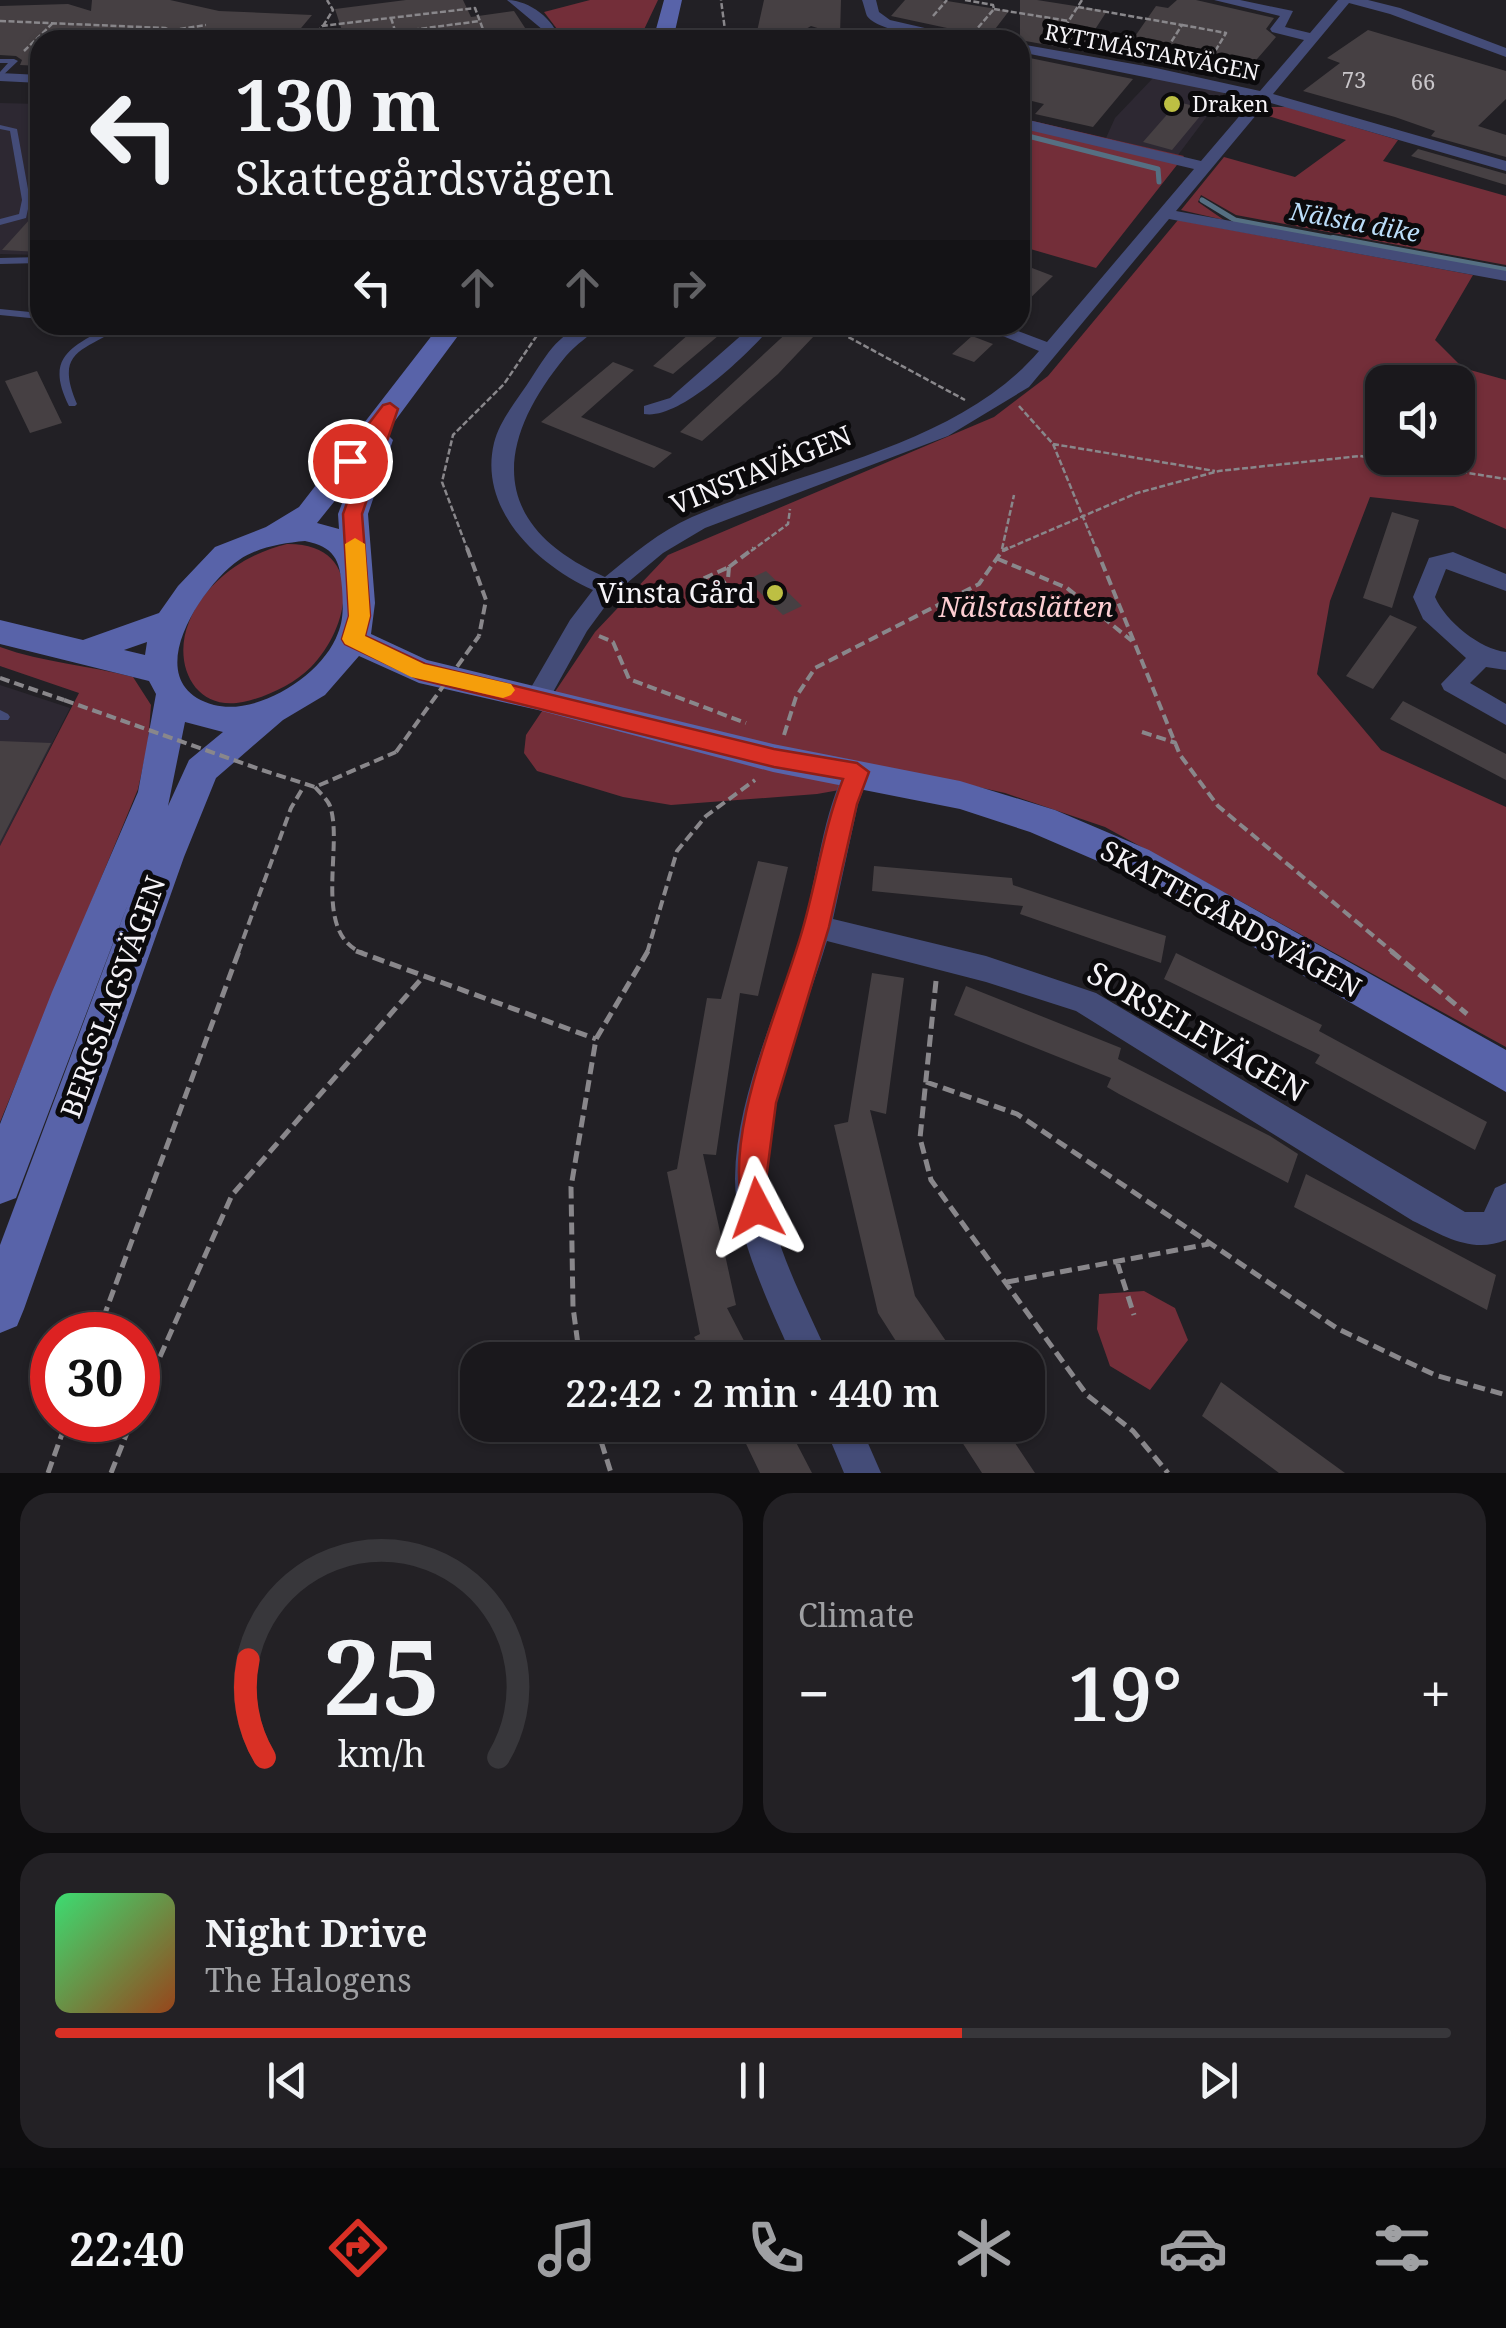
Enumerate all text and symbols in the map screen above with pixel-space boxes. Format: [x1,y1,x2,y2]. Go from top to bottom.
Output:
street label: RYTTMÄSTARVÄGEN [1042,15,1262,87]
text: 130 m [235,56,441,152]
house number: 73 [1342,64,1366,94]
house number: 66 [1411,66,1435,96]
icon: left [70,70,200,200]
place label: Draken [1192,88,1269,118]
marker: Draken [1161,93,1183,115]
text: Skattegårdsvägen [235,147,614,208]
water label: Nälsta dike [1287,193,1423,249]
icon: left [345,260,400,315]
icon: ahead [450,260,505,315]
icon: ahead [555,260,610,315]
icon: right [660,260,715,315]
map controls [1365,365,1475,475]
button: sound [1365,365,1475,475]
street label: VINSTAVÄGEN [664,415,857,523]
pin [308,419,393,504]
icon: arrive [323,434,378,489]
place label: Vinsta Gård [597,573,755,611]
marker: Vinsta Gård [764,582,786,604]
park label: Nälstaslätten [938,587,1113,625]
street label: SKATTEGÅRDSVÄGEN [1094,831,1369,1006]
street label: BERGSLAGSVÄGEN [51,870,173,1123]
street label: SORSELEVÄGEN [1080,950,1315,1111]
position arrow [705,1156,809,1260]
speed limit sign: 30 [30,1312,160,1442]
text: 22:42 · 2 min · 440 m [565,1366,940,1418]
text: Climate [798,1593,914,1636]
text: 25 [323,1604,440,1745]
text: 19° [1068,1641,1182,1743]
text: − [798,1655,830,1730]
text: + [1420,1655,1451,1730]
text: km/h [338,1729,425,1777]
text: Night Drive [205,1906,427,1958]
text: The Halogens [205,1958,412,2001]
icon: previous [260,2053,315,2108]
icon: pause [725,2053,780,2108]
icon: next [1191,2053,1246,2108]
icon: directions [323,2213,393,2283]
icon: music [532,2213,602,2283]
icon: phone [741,2213,811,2283]
icon: climate [949,2213,1019,2283]
icon: car [1158,2213,1228,2283]
icon: filters [1367,2213,1437,2283]
text: 22:40 [69,2218,185,2279]

